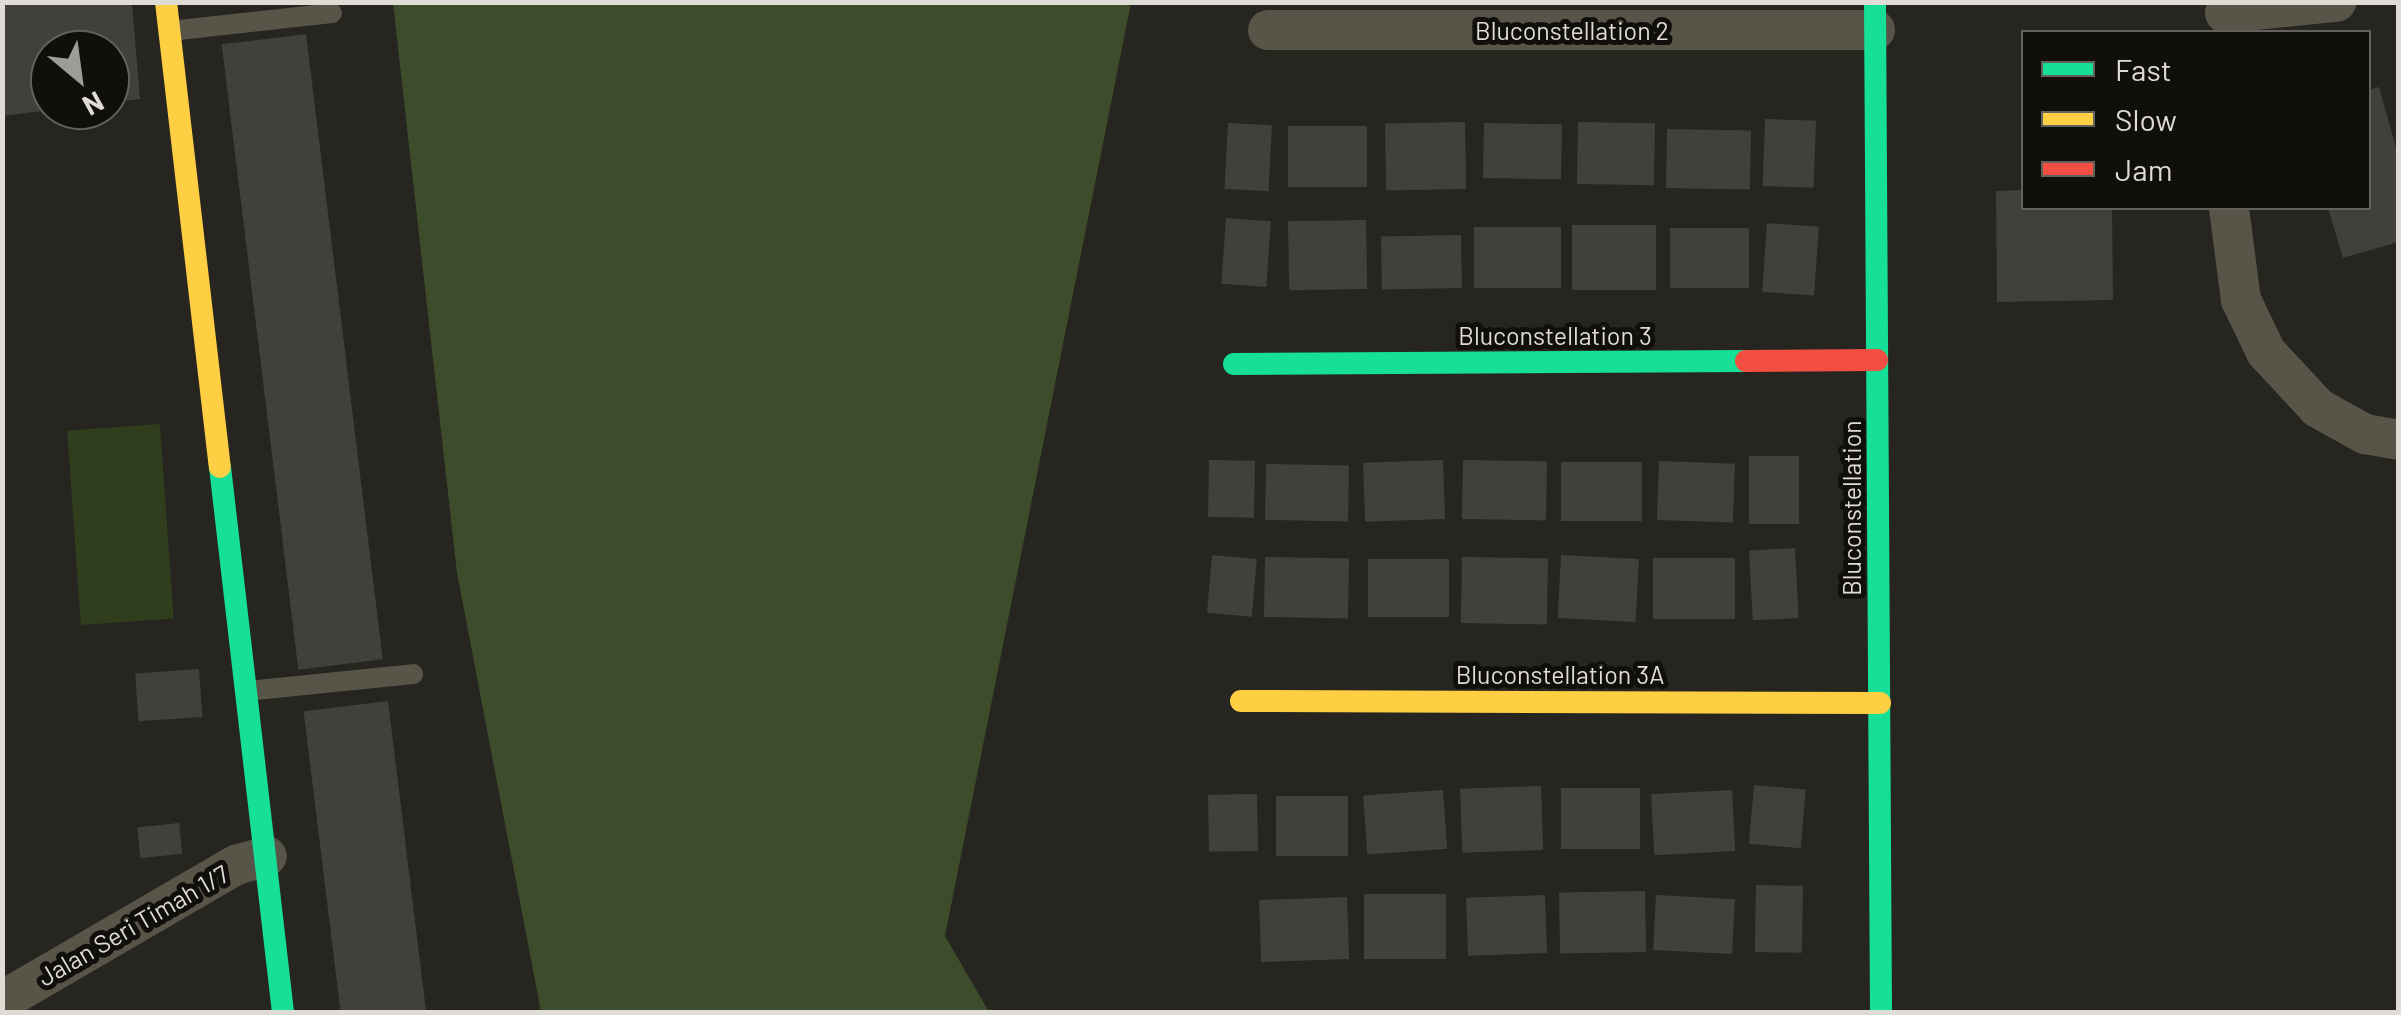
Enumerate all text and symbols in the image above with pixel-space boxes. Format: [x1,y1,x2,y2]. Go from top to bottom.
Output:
street label: Bluconstellation 2 [1475,15,1669,45]
north arrow [30,30,130,130]
legend [2021,30,2371,210]
text: Fast [2115,51,2172,87]
text: N [77,85,110,124]
text: Slow [2115,101,2177,137]
text: Jam [2115,151,2172,187]
street label: Bluconstellation 3 [1458,320,1652,350]
street label: Bluconstellation [1836,420,1866,596]
street label: Bluconstellation 3A [1456,659,1664,689]
street label: Jalan Seri Timah 1/7 [32,858,234,992]

